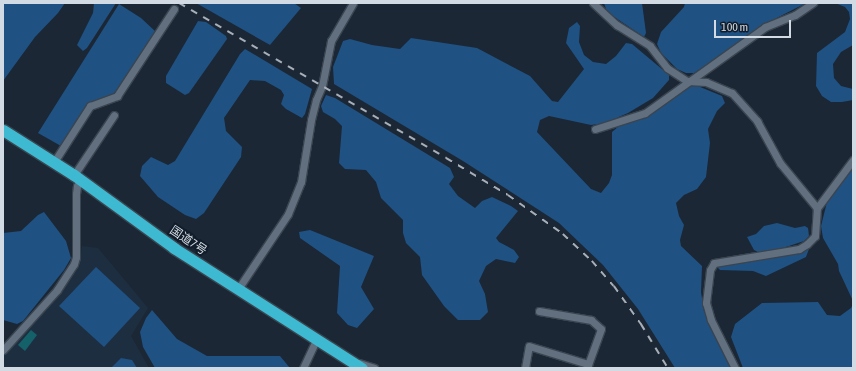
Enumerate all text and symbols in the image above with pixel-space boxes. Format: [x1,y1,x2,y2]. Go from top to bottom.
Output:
scale bar [716,12,793,38]
text: 100 m [721,20,748,34]
street label: 国道7号 [167,223,209,259]

